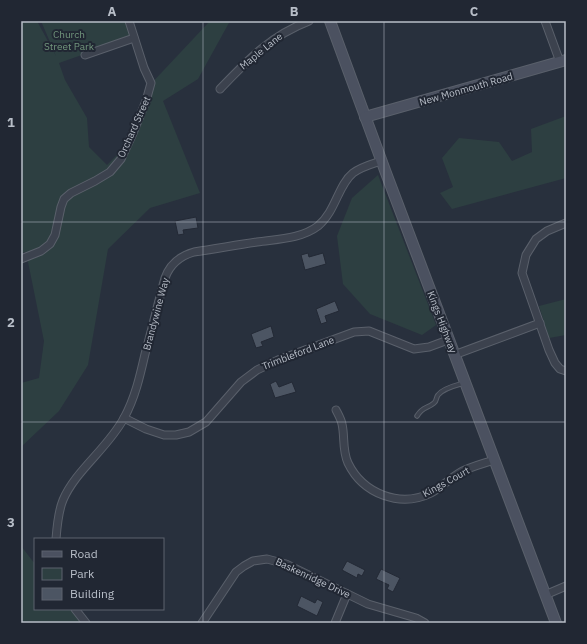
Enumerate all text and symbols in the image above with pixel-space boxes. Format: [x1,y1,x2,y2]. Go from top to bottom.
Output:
text: A [108,3,117,20]
text: B [290,3,299,20]
text: C [470,3,479,20]
park label: Church Street Park [44,28,95,53]
street label: Maple Lane [237,29,285,72]
street label: New Monmouth Road [418,69,514,109]
street label: Orchard Street [115,94,154,160]
text: 1 [7,114,15,131]
street label: Brandywine Way [140,276,172,352]
street label: Kings Highway [424,289,460,355]
text: 2 [7,314,15,331]
street label: Trimbleford Lane [260,333,336,373]
street label: Kings Court [420,464,472,500]
text: 3 [7,514,15,531]
legend [34,538,164,610]
text: Road [70,546,98,561]
street label: Baskenridge Drive [273,555,353,601]
text: Park [70,566,95,581]
text: Building [70,586,115,601]

